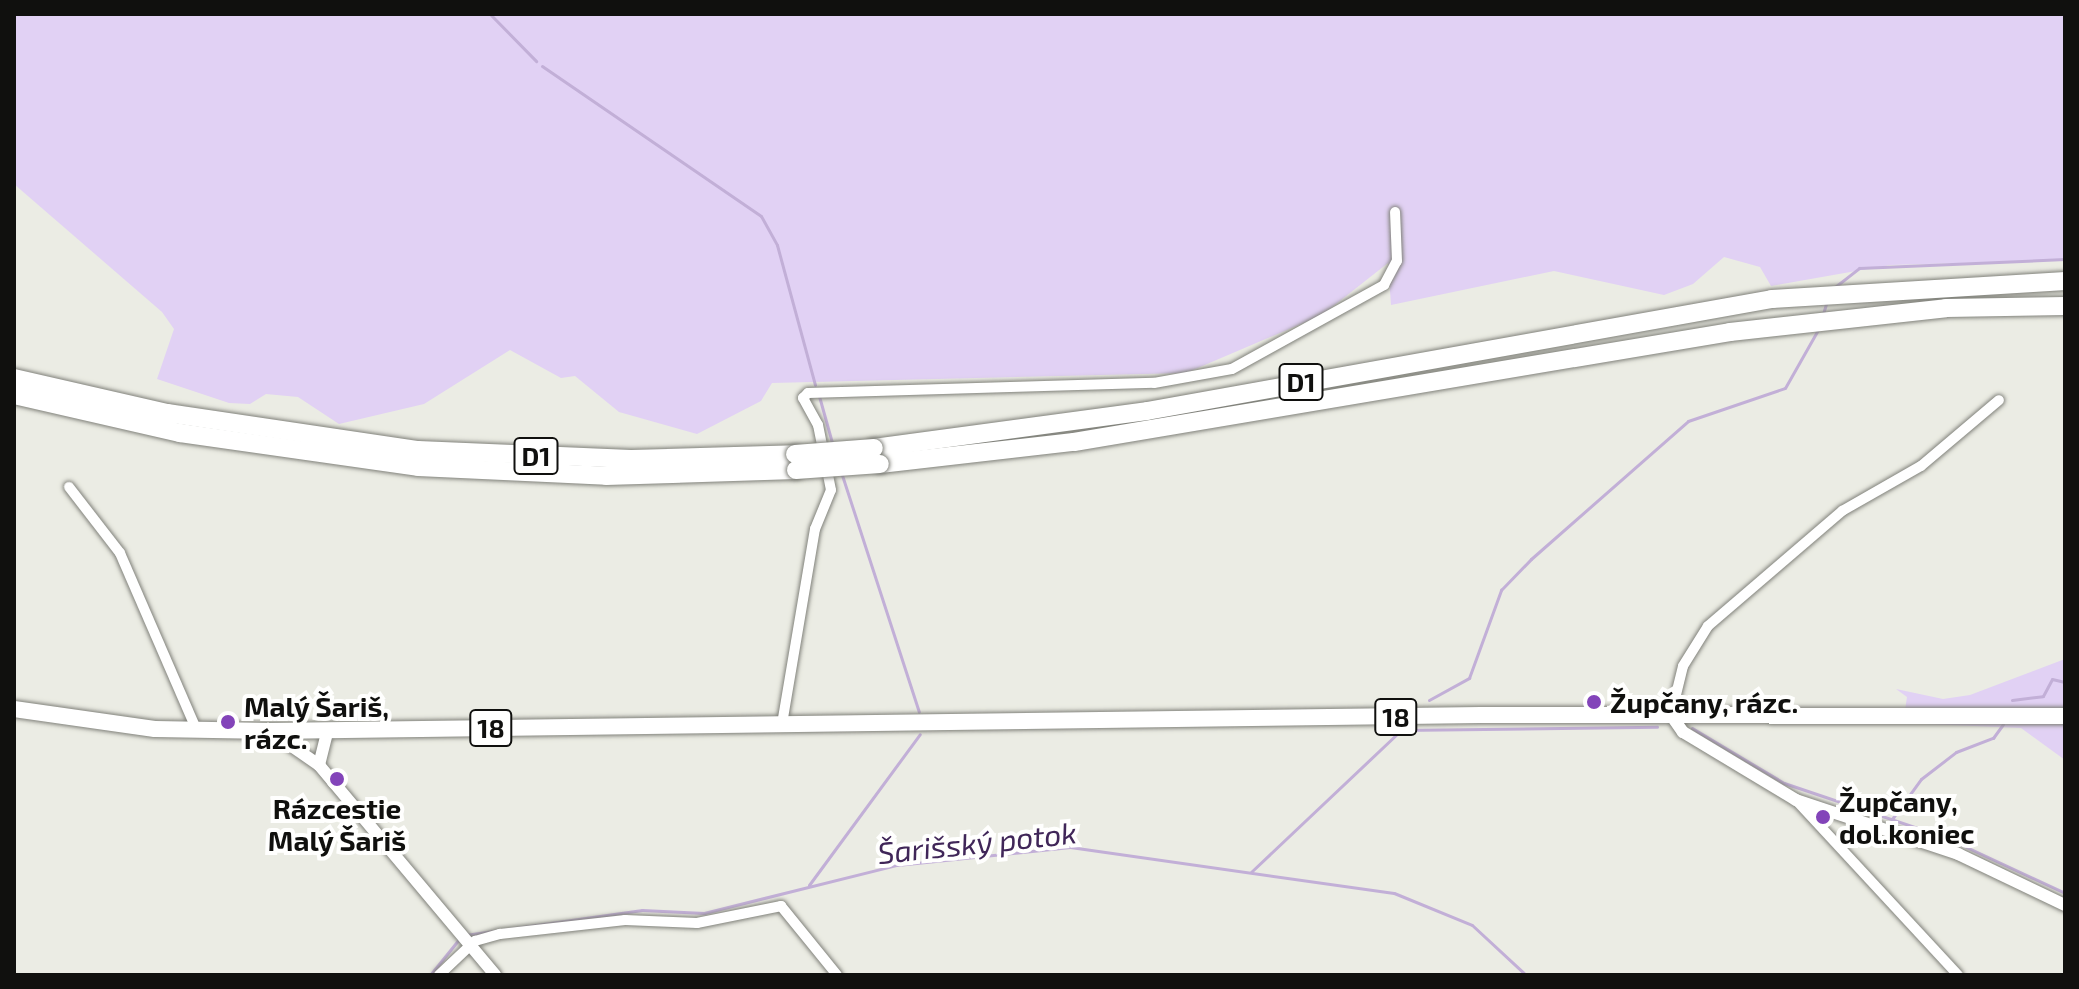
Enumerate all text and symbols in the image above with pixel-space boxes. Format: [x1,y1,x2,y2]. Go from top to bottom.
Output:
road number: D1 [1277,360,1325,404]
road number: D1 [512,434,560,478]
place label: Župčany, rázc. [1610,685,1798,719]
place label: Malý Šariš, rázc. [244,689,390,755]
marker: Župčany, rázc. [1585,693,1603,711]
road number: 18 [1374,695,1418,739]
road number: 18 [469,706,513,750]
marker: Malý Šariš, rázc. [219,713,237,731]
marker: Rázcestie Malý Šariš [328,770,346,788]
place label: Župčany, dol.koniec [1839,784,1975,850]
place label: Rázcestie Malý Šariš [268,791,406,857]
marker: Župčany, dol.koniec [1814,808,1832,826]
water label: Šarišský potok [876,814,1078,870]

